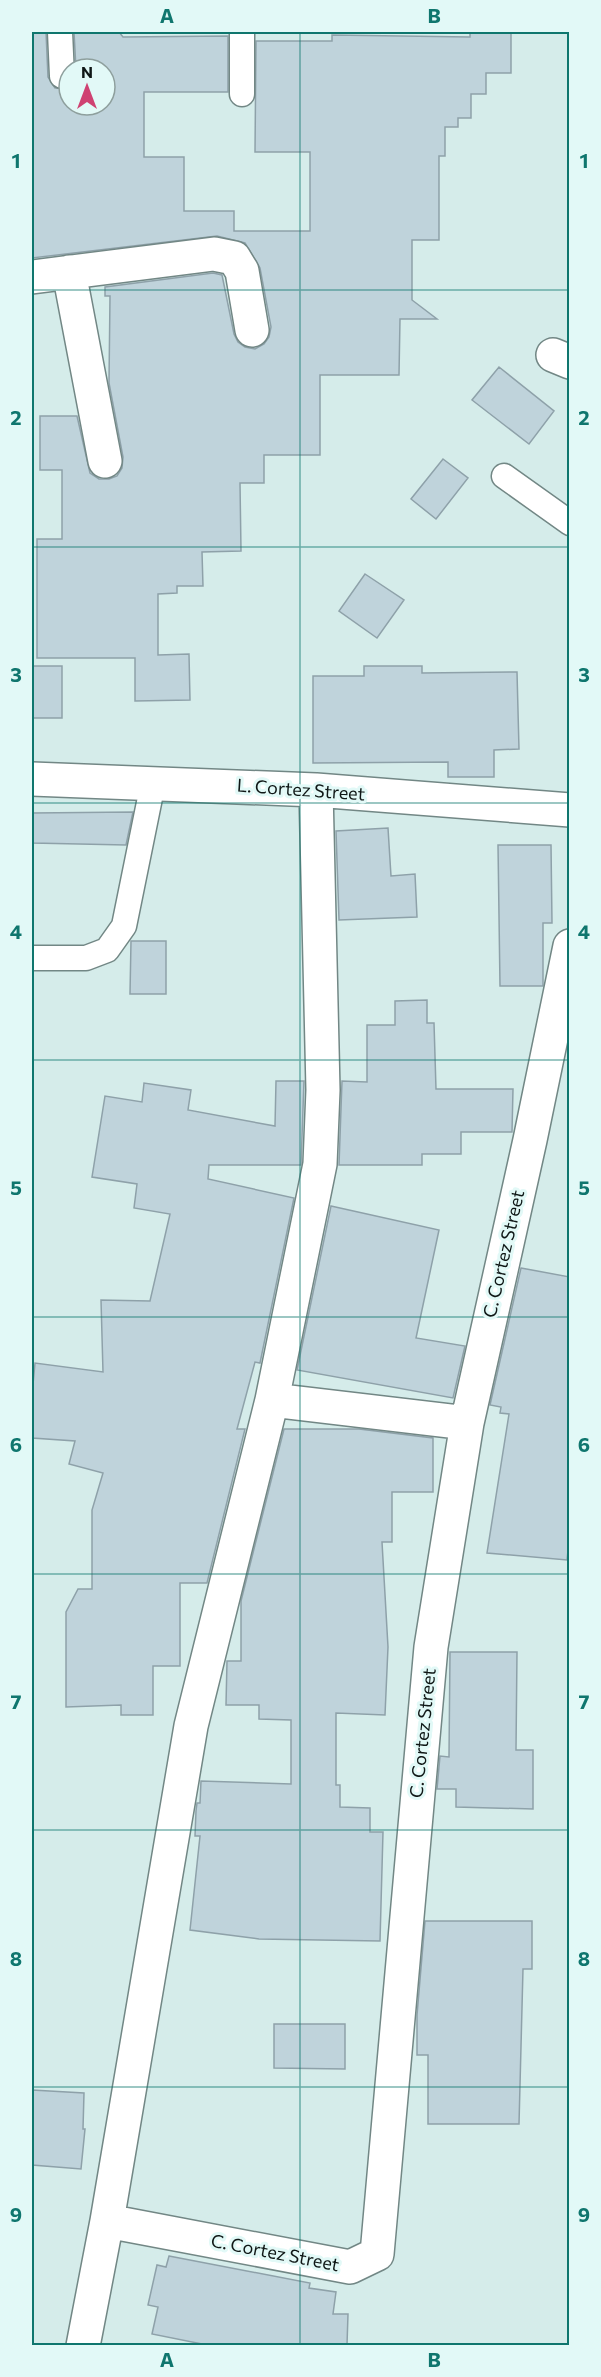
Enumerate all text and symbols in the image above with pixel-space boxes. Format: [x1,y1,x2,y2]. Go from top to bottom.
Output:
text: A [160,3,174,27]
text: B [427,3,441,27]
north arrow [57,57,117,117]
text: N [81,62,93,81]
text: 1 [11,148,21,172]
text: 1 [579,148,589,172]
text: 2 [10,405,22,429]
text: 2 [578,405,590,429]
text: 3 [10,662,22,686]
text: 3 [578,662,590,686]
street label: L. Cortez Street [236,774,366,804]
text: 4 [10,919,22,943]
text: 4 [578,919,590,943]
text: 5 [10,1175,22,1199]
text: 5 [578,1175,590,1199]
street label: C. Cortez Street [478,1188,528,1320]
text: 6 [10,1432,22,1456]
text: 6 [578,1432,590,1456]
street label: C. Cortez Street [404,1667,440,1799]
text: 7 [11,1689,22,1713]
text: 7 [579,1689,590,1713]
text: 8 [10,1946,22,1970]
text: 8 [578,1946,590,1970]
text: 9 [10,2202,22,2226]
text: 9 [578,2202,590,2226]
street label: C. Cortez Street [209,2229,341,2275]
text: A [160,2347,174,2371]
text: B [427,2347,441,2371]

